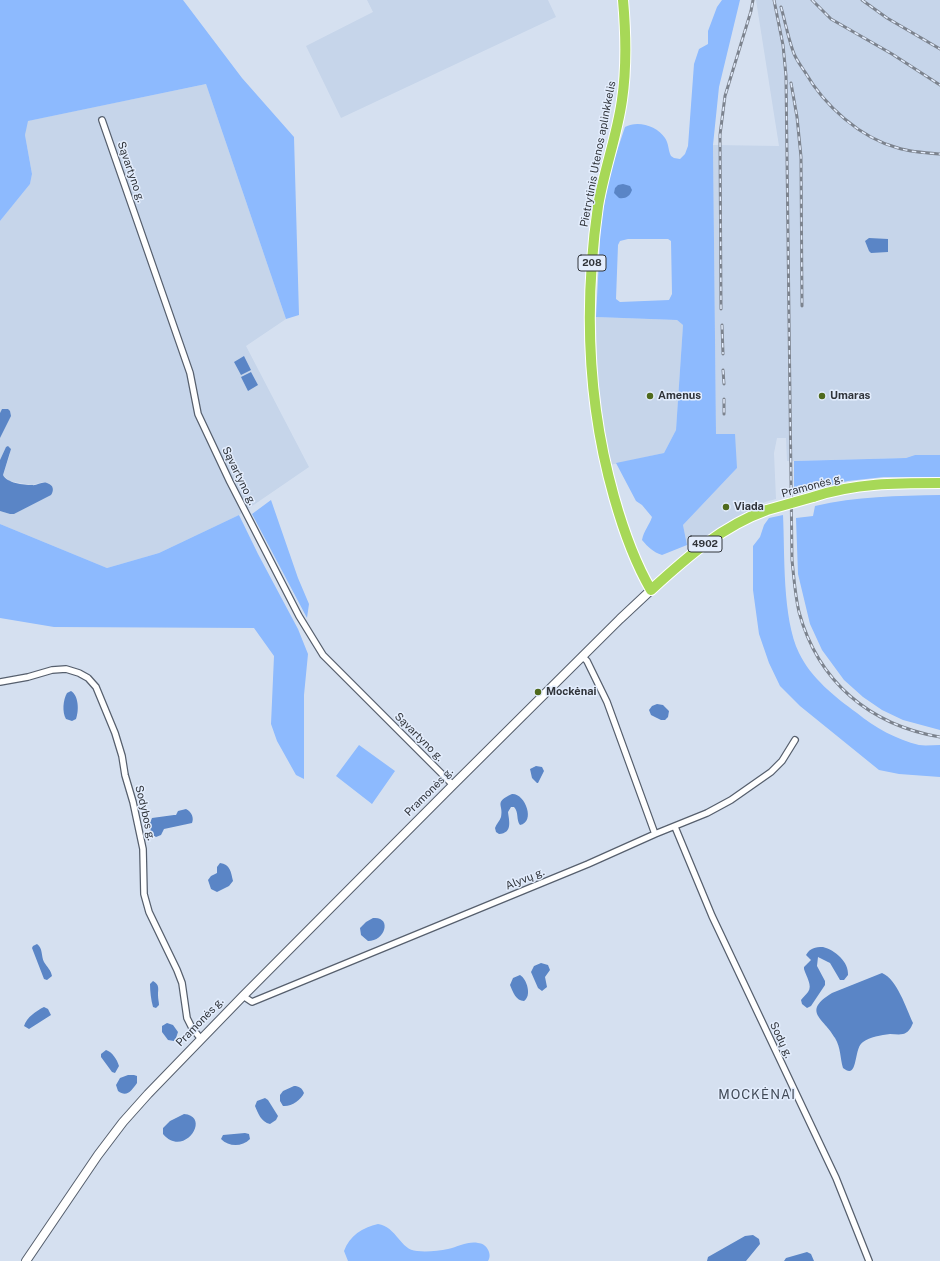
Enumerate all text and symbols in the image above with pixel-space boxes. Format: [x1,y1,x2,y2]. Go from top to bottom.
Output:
street label: Pietrytinis Utenos aplinkkelis [577,80,619,228]
street label: Sąvartyno g. [114,140,148,204]
road number: 208 [578,255,606,271]
place label: Amenus [658,389,701,403]
place label: Umaras [830,389,870,403]
marker: Amenus [645,391,655,401]
marker: Umaras [817,391,827,401]
street label: Sąvartyno g. [219,445,259,507]
street label: Pramonės g. [780,471,844,501]
place label: Viada [734,500,764,514]
marker: Viada [721,502,731,512]
road number: 4902 [688,536,722,552]
place label: Mockėnai [546,685,596,699]
marker: Mockėnai [533,687,543,697]
street label: Sąvartyno g. [392,710,446,764]
street label: Pramonės g. [402,765,456,819]
street label: Sodybos g. [132,784,158,842]
street label: Alyvų g. [504,865,546,893]
street label: Pramonės g. [173,995,227,1049]
street label: Sodų g. [767,1020,795,1060]
district label: MOCKĖNAI [718,1087,796,1103]

